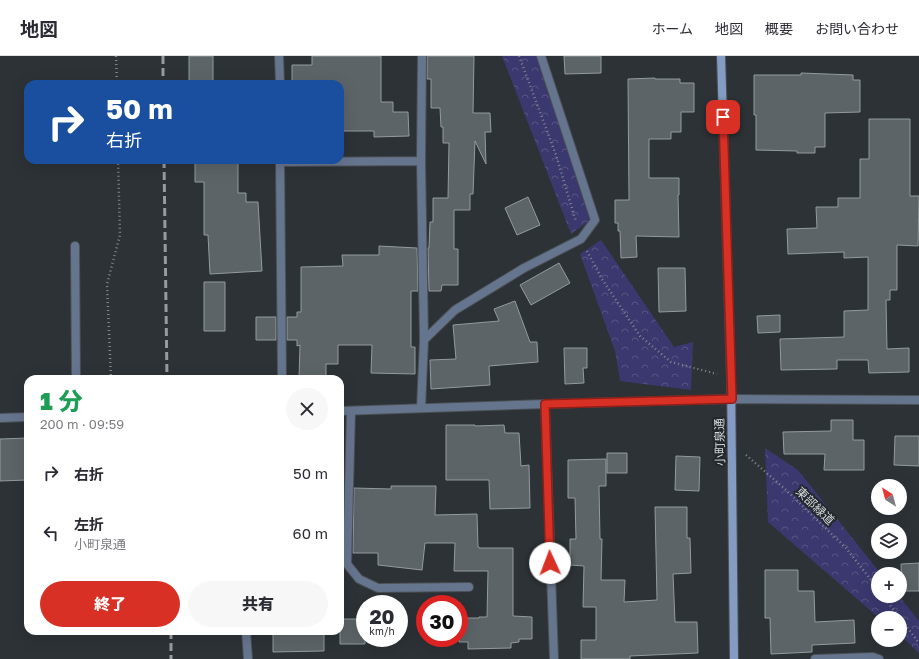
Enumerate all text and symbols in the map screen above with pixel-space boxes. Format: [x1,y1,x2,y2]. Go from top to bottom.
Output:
text: 地図 [20,17,58,40]
text: ホーム [651,20,693,37]
text: 地図 [715,20,743,37]
text: 概要 [765,20,793,37]
text: お問い合わせ [815,20,899,37]
text: 50 m [106,92,173,125]
icon: right [40,96,92,148]
pin [706,100,740,134]
icon: arrive [712,106,734,128]
text: 右折 [106,129,142,151]
text: 1 分 [40,386,83,415]
button: close [286,388,328,430]
text: 200 m · 09:59 [40,416,124,432]
street label: 小町泉通 [712,418,727,466]
icon: right [40,462,62,484]
text: 50 m [293,464,328,482]
text: 右折 [74,465,104,483]
north arrow [871,479,907,515]
map controls [871,479,907,647]
street label: 東部緑道 [793,484,838,528]
text: 左折 [74,515,104,533]
icon: left [40,522,62,544]
button: layers [871,523,907,559]
text: 60 m [293,524,328,542]
text: 小町泉通 [74,536,126,552]
position arrow [529,542,571,584]
button: + [871,567,907,603]
button: 終了 [40,581,180,627]
button: 共有 [188,581,328,627]
speed limit sign: 30 [416,595,468,647]
text: 20 [369,604,395,628]
button: − [871,611,907,647]
text: km/h [369,625,395,637]

